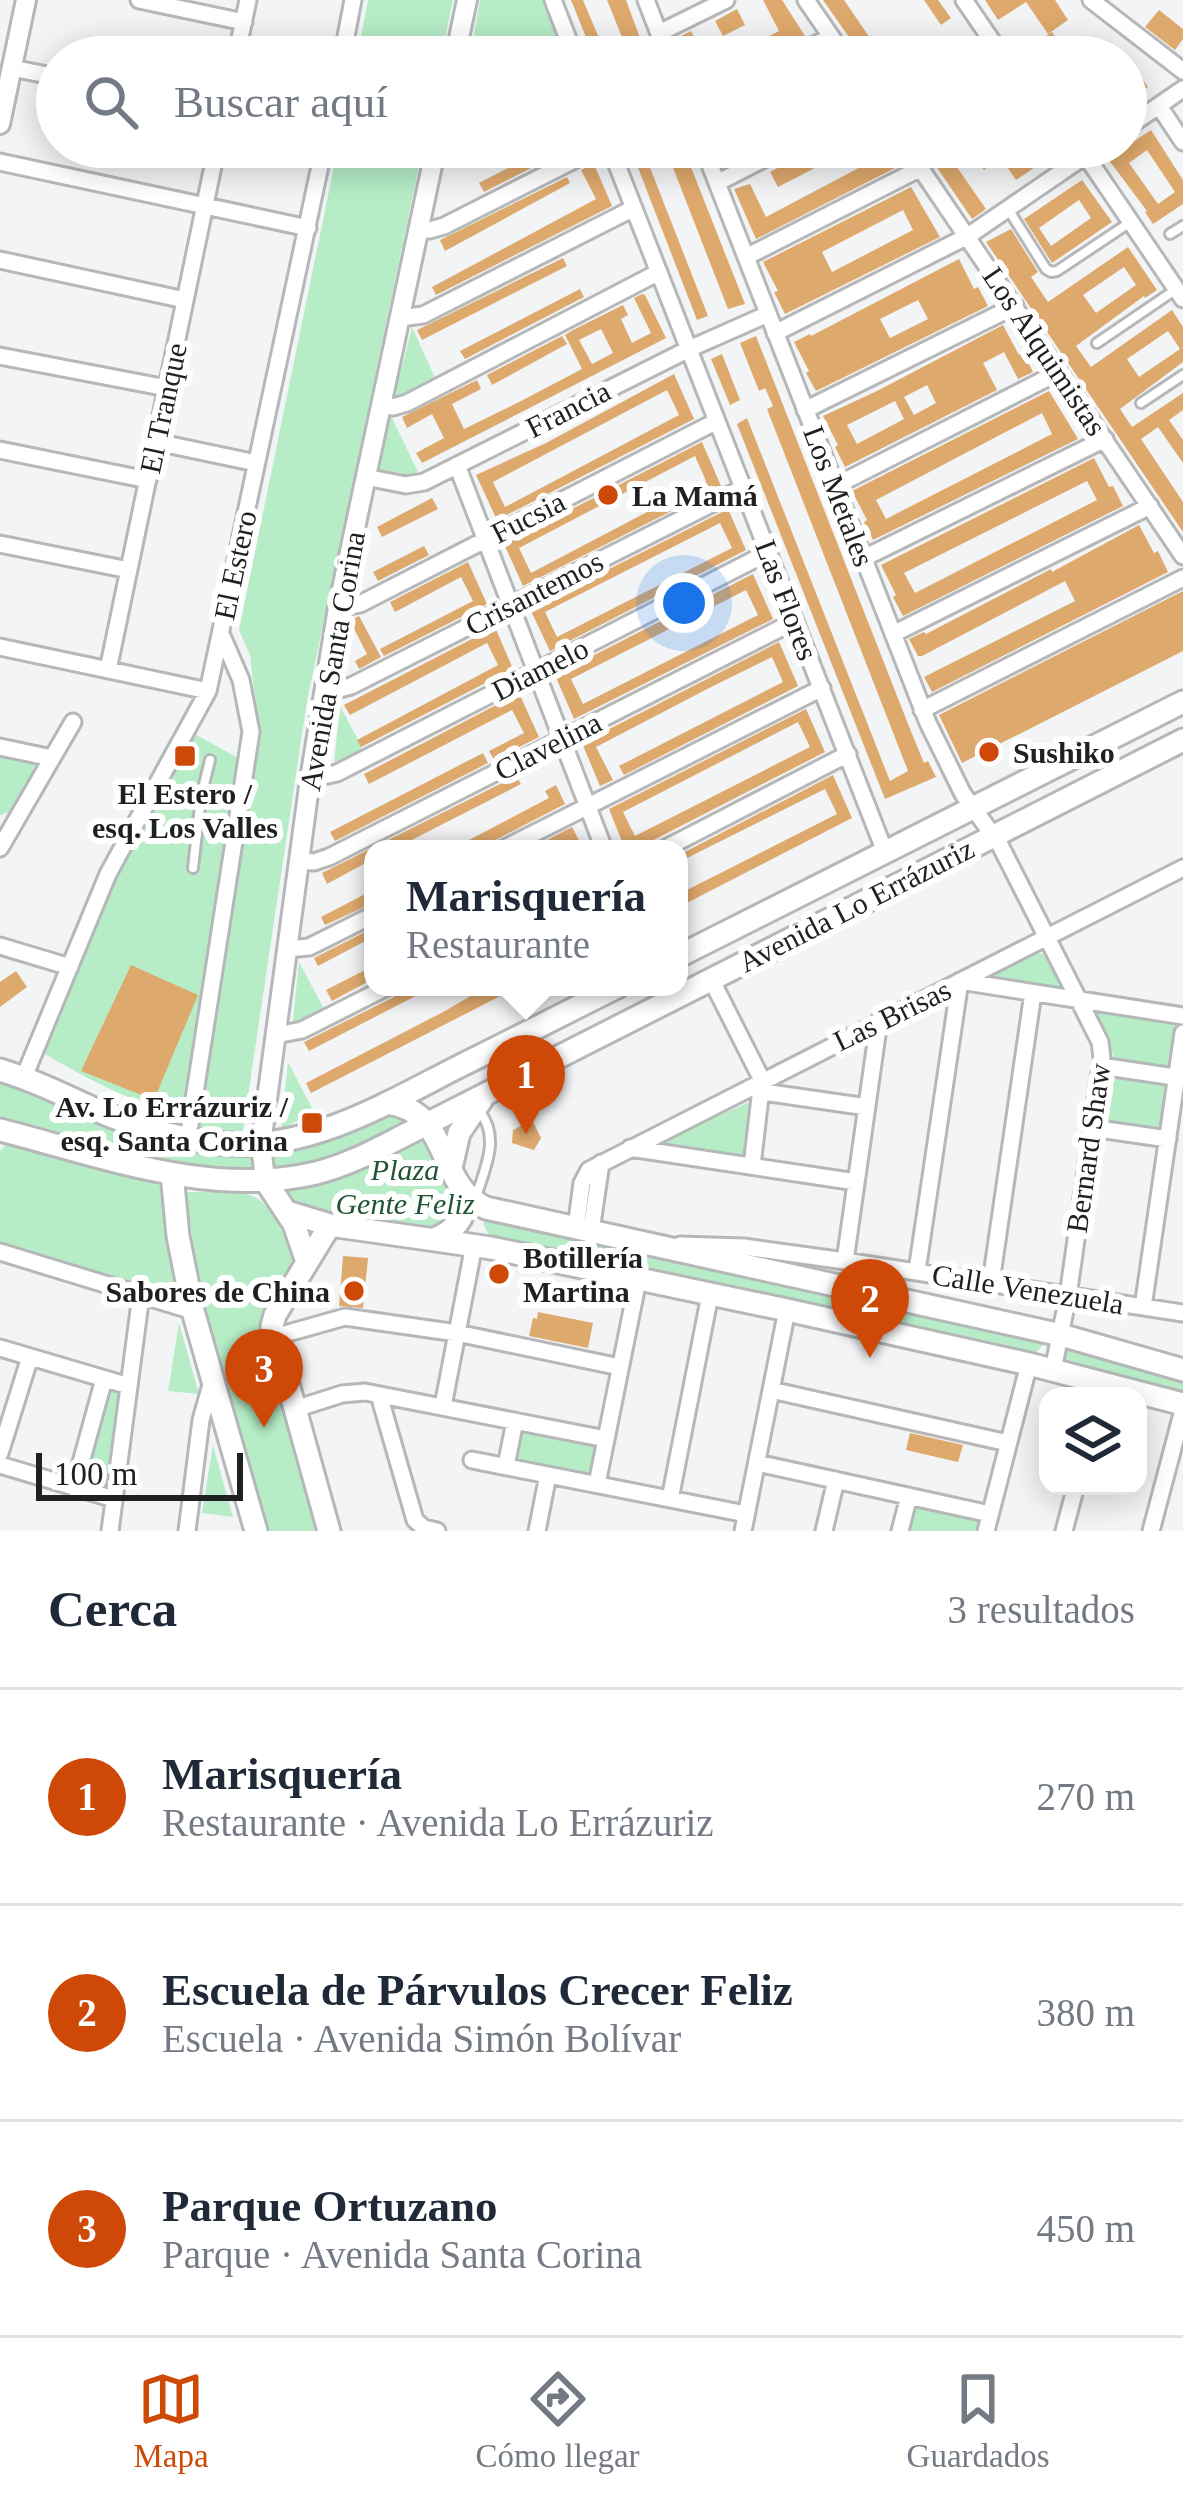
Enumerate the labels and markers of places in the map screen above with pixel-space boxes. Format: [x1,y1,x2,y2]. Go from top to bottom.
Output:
place label: La Mamá [632,479,758,512]
marker: La Mamá [595,482,621,508]
place label: Sushiko [1013,736,1115,769]
marker: Sushiko [976,739,1002,765]
marker: El Estero / esq. Los Valles [172,743,198,769]
place label: El Estero / esq. Los Valles [92,777,278,844]
pin: 1 [487,1035,565,1134]
place label: Av. Lo Errázuriz / esq. Santa Corina [55,1090,289,1157]
marker: Av. Lo Errázuriz / esq. Santa Corina [299,1110,325,1136]
place label: Botillería Martina [523,1241,643,1308]
pin: 2 [831,1259,909,1358]
marker: Botillería Martina [486,1261,512,1287]
place label: Sabores de China [105,1275,330,1308]
marker: Sabores de China [341,1278,367,1304]
pin: 3 [225,1329,303,1428]

